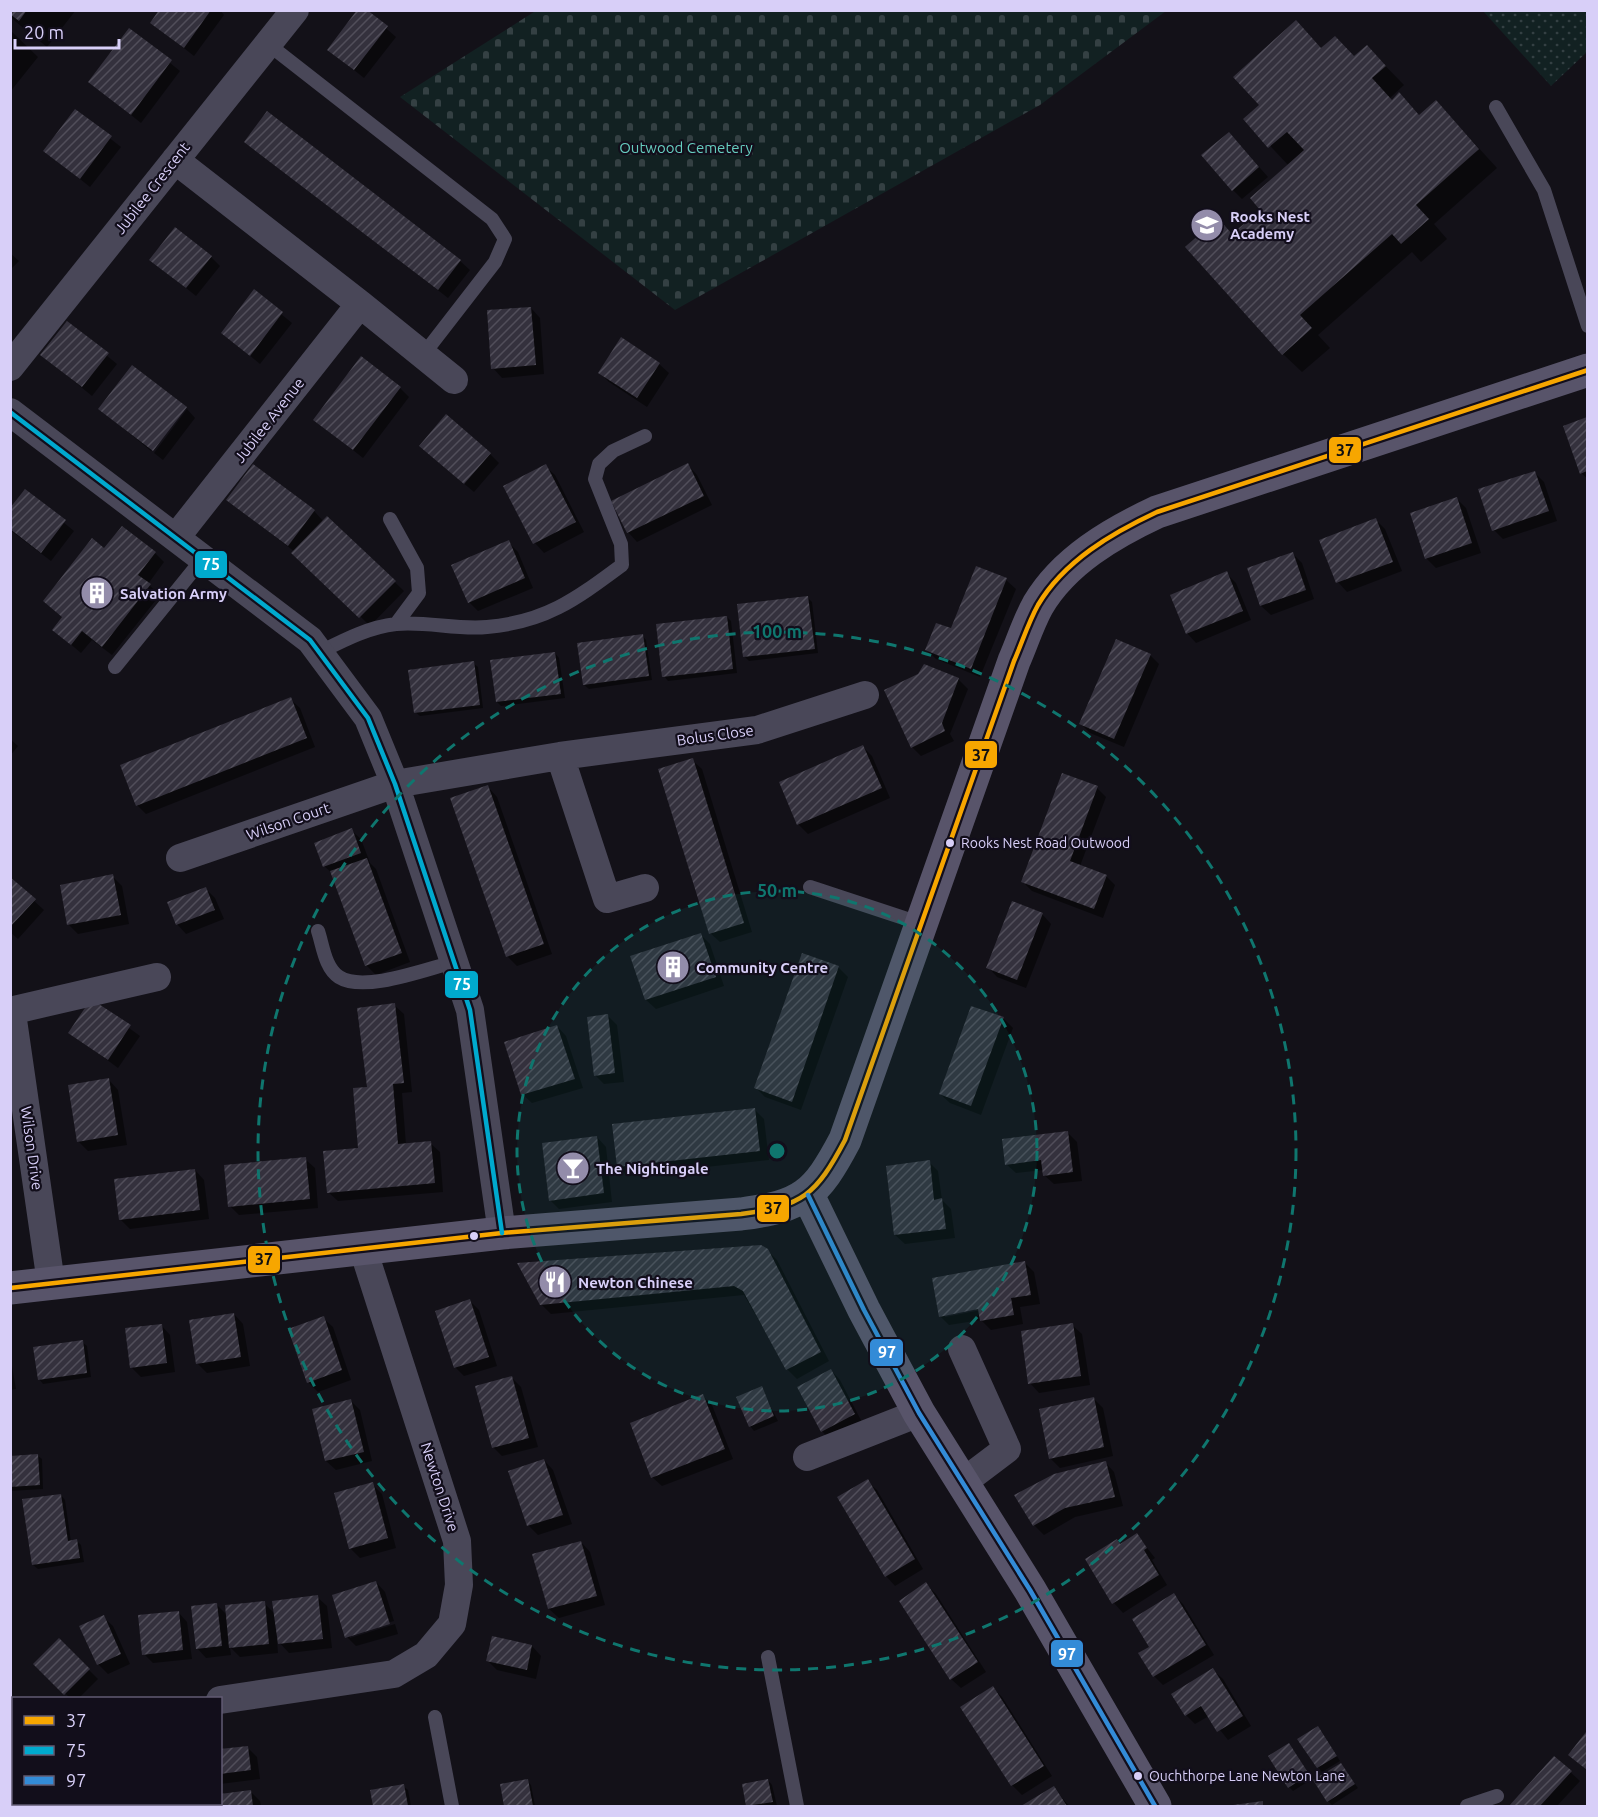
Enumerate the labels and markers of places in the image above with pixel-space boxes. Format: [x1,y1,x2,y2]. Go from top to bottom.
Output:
school or university icon: Rooks Nest Academy [1189,207,1225,243]
place label: Rooks Nest Academy [1230,208,1311,242]
building icon: Salvation Army [79,575,115,611]
place label: Salvation Army [120,585,227,602]
place label: Rooks Nest Road Outwood [961,835,1130,851]
marker: Rooks Nest Road Outwood [944,837,956,849]
building icon: Community Centre [655,949,691,985]
place label: Community Centre [696,959,828,976]
centre of rings [767,1141,787,1161]
bar icon: The Nightingale [555,1150,591,1186]
place label: The Nightingale [596,1160,709,1177]
unlabelled marker [468,1230,480,1242]
restaurant icon: Newton Chinese [537,1264,573,1300]
place label: Newton Chinese [578,1274,693,1291]
place label: Ouchthorpe Lane Newton Lane [1149,1768,1345,1784]
marker: Ouchthorpe Lane Newton Lane [1132,1770,1144,1782]

